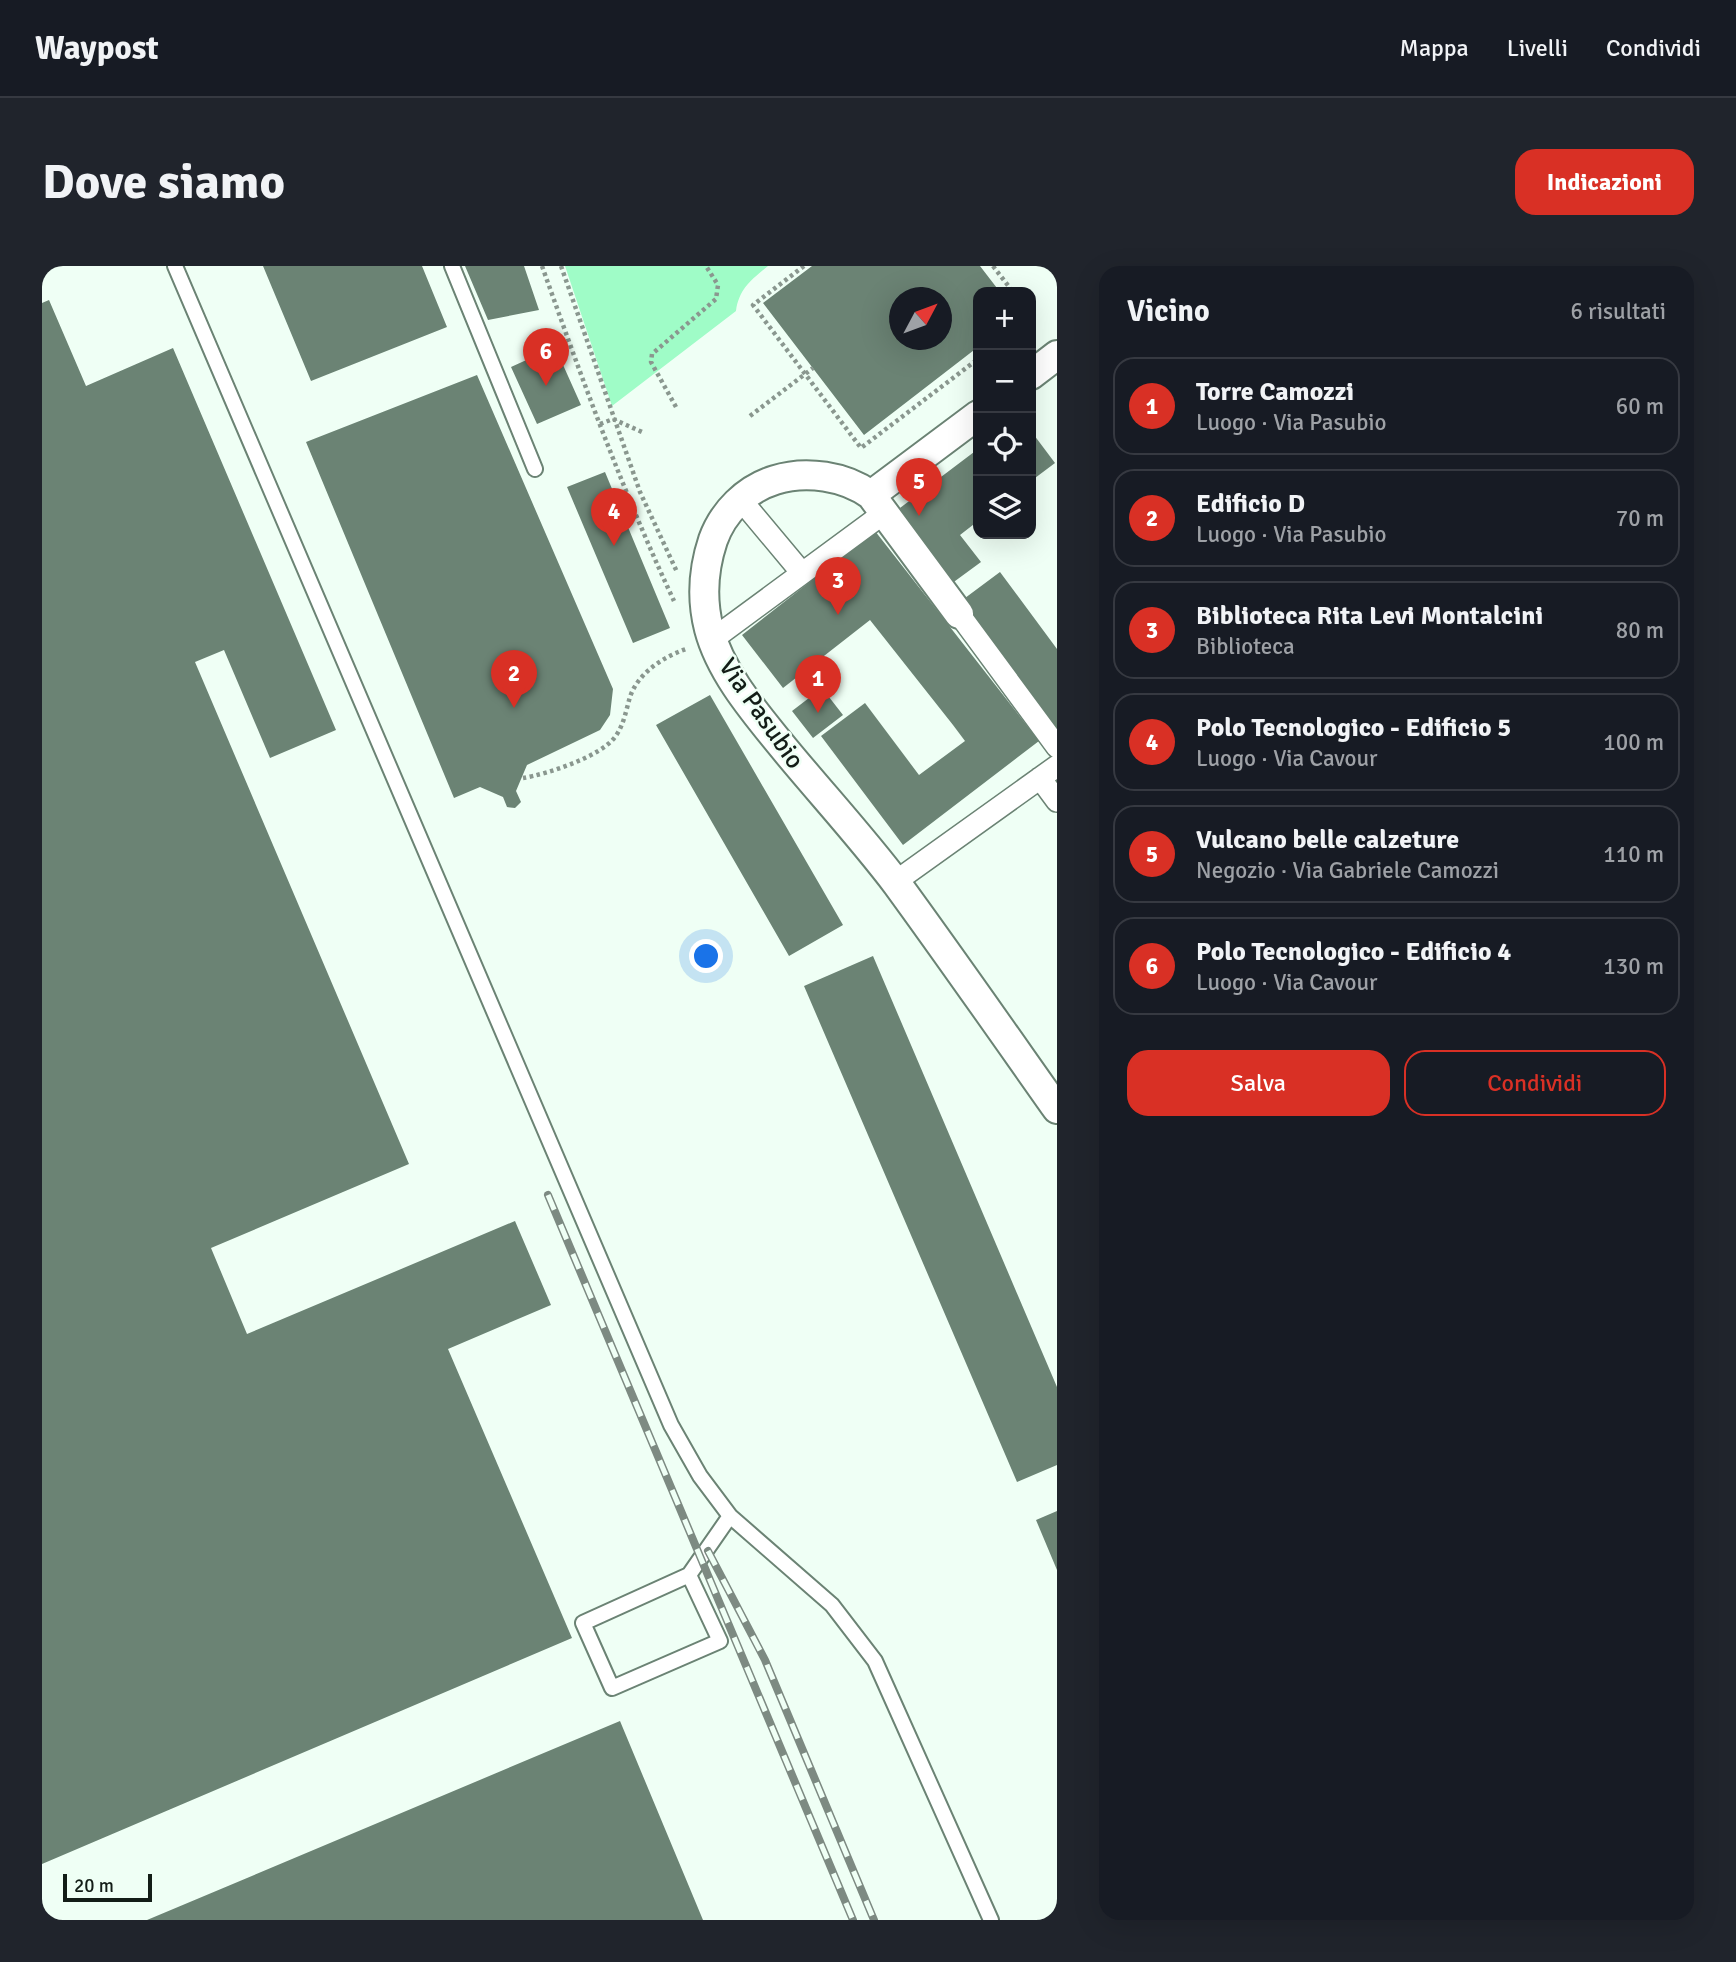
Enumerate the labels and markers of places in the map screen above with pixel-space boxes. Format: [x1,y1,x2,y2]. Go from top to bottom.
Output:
pin: 6 [523,328,569,386]
pin: 5 [896,458,942,516]
pin: 4 [591,488,637,546]
pin: 3 [815,557,861,615]
pin: 2 [491,650,537,708]
pin: 1 [795,655,841,713]

